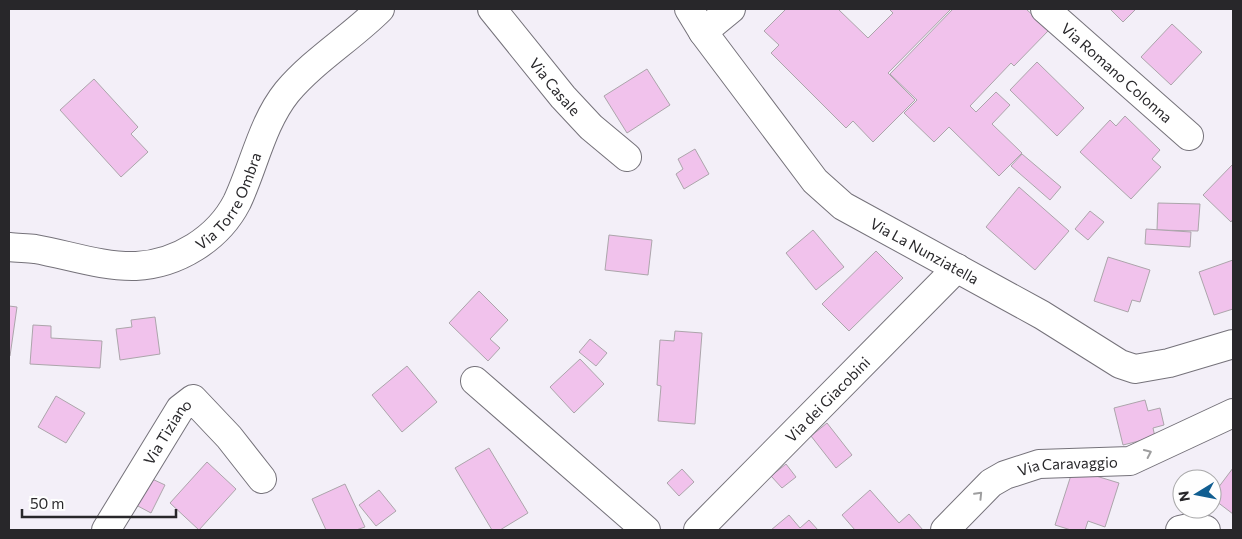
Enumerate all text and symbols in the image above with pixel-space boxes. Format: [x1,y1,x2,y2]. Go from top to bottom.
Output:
street label: Via Romano Colonna [1058,19,1176,126]
street label: Via Casale [526,54,584,119]
street label: Via Torre Ombra [192,150,265,253]
street label: Via La Nunziatella [867,214,982,288]
street label: Via dei Giacobini [781,353,873,445]
street label: Via Tiziano [139,395,195,468]
one-way arrow [1143,448,1152,459]
street label: Via Caravaggio [1015,452,1118,479]
north arrow [1172,469,1222,519]
scale bar [22,486,176,518]
text: N [1174,490,1193,503]
one-way arrow [973,492,982,501]
text: 50 m [30,494,64,512]

